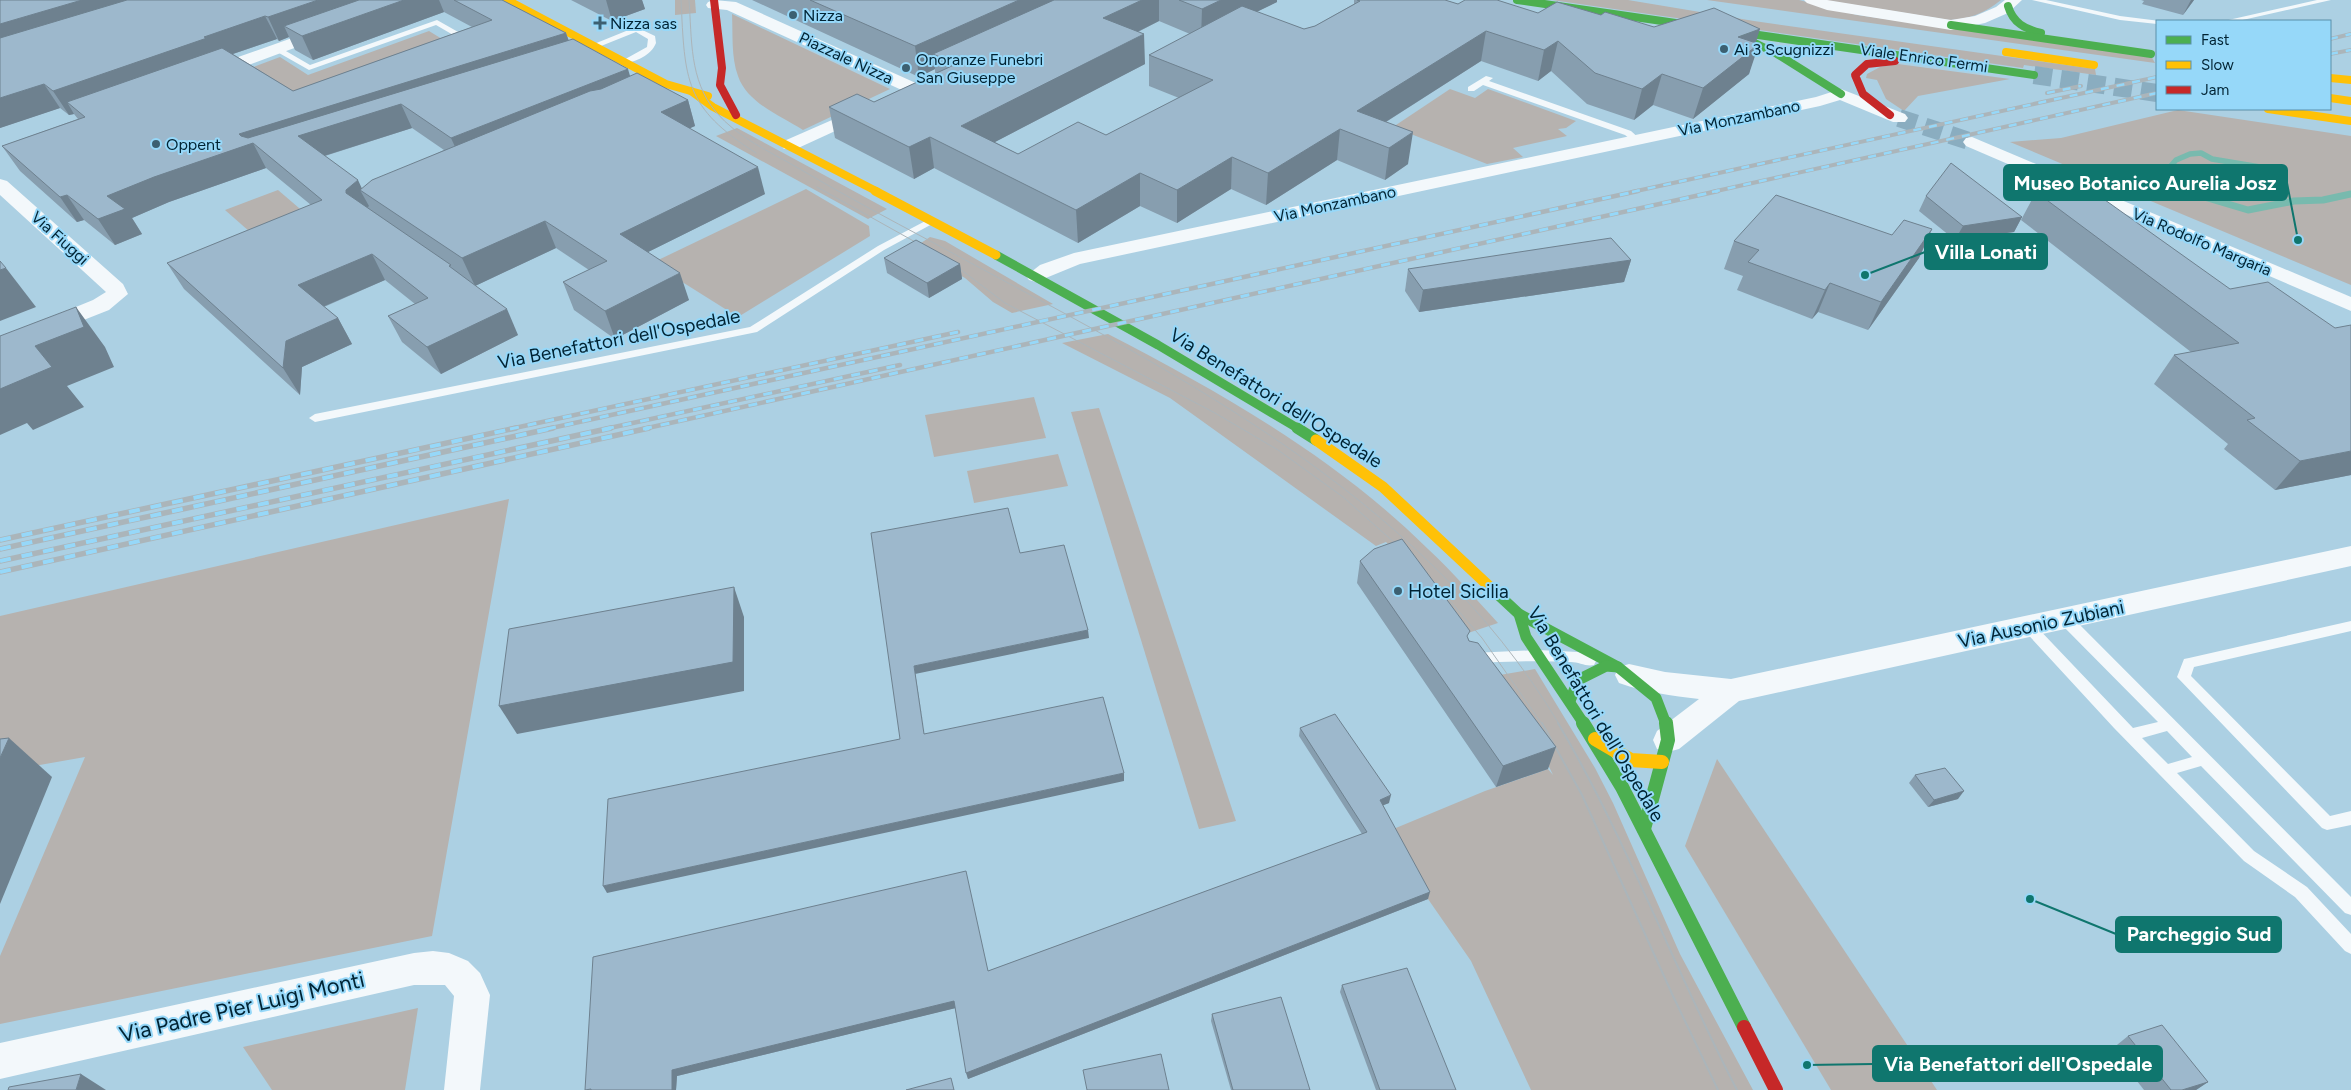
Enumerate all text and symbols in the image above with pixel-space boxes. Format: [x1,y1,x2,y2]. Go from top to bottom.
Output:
place label: Nizza [803,6,843,25]
marker: Nizza [787,9,799,21]
place label: Nizza sas [610,14,677,33]
marker: Nizza sas [594,17,606,29]
legend [2156,20,2331,110]
street label: Piazzale Nizza [796,28,896,88]
text: Fast [2201,31,2230,49]
place label: Ai 3 Scugnizzi [1734,40,1834,59]
street label: Viale Enrico Fermi [1859,40,1989,76]
marker: Ai 3 Scugnizzi [1718,43,1730,55]
place label: Onoranze Funebri San Giuseppe [916,50,1043,87]
text: Slow [2201,56,2234,74]
marker: Onoranze Funebri San Giuseppe [900,62,912,74]
text: Jam [2201,81,2229,99]
street label: Via Monzambano [1676,96,1802,140]
place label: Oppent [166,135,221,154]
marker: Oppent [150,138,162,150]
callout: Museo Botanico Aurelia Josz [2004,165,2287,200]
text: Museo Botanico Aurelia Josz [2014,171,2276,195]
street label: Via Monzambano [1272,182,1398,226]
street label: Via Rodolfo Margaria [2130,204,2274,280]
street label: Via Fiuggi [27,207,93,269]
callout: Villa Lonati [1925,234,2047,269]
text: Villa Lonati [1935,240,2037,264]
street label: Via Benefattori dell'Ospedale [496,304,742,374]
street label: Via Benefattori dell'Ospedale [1165,323,1387,473]
place label: Hotel Sicilia [1408,580,1509,603]
marker: Hotel Sicilia [1392,585,1404,597]
street label: Via Ausonio Zubiani [1956,595,2126,653]
street label: Via Benefattori dell'Ospedale [1523,602,1669,826]
callout: Parcheggio Sud [2116,917,2281,952]
text: Parcheggio Sud [2127,922,2271,946]
street label: Via Padre Pier Luigi Monti [117,966,367,1048]
callout: Via Benefattori dell'Ospedale [1873,1046,2162,1081]
text: Via Benefattori dell'Ospedale [1884,1052,2152,1076]

